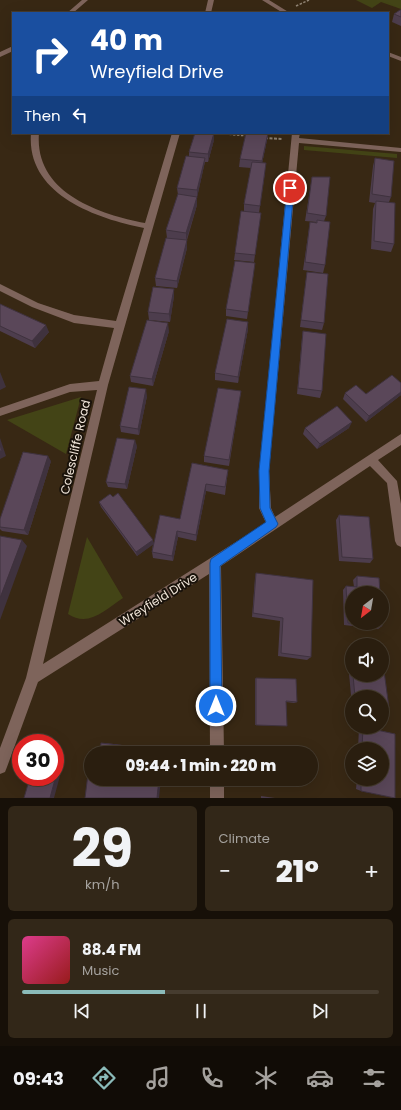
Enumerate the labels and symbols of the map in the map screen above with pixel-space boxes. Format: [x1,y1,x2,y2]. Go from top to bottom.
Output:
pin [273,171,307,205]
street label: Colescliffe Road [56,398,94,496]
street label: Wreyfield Drive [116,568,200,630]
north arrow [345,586,389,630]
position arrow [195,685,237,727]
speed limit sign: 30 [12,734,64,786]

